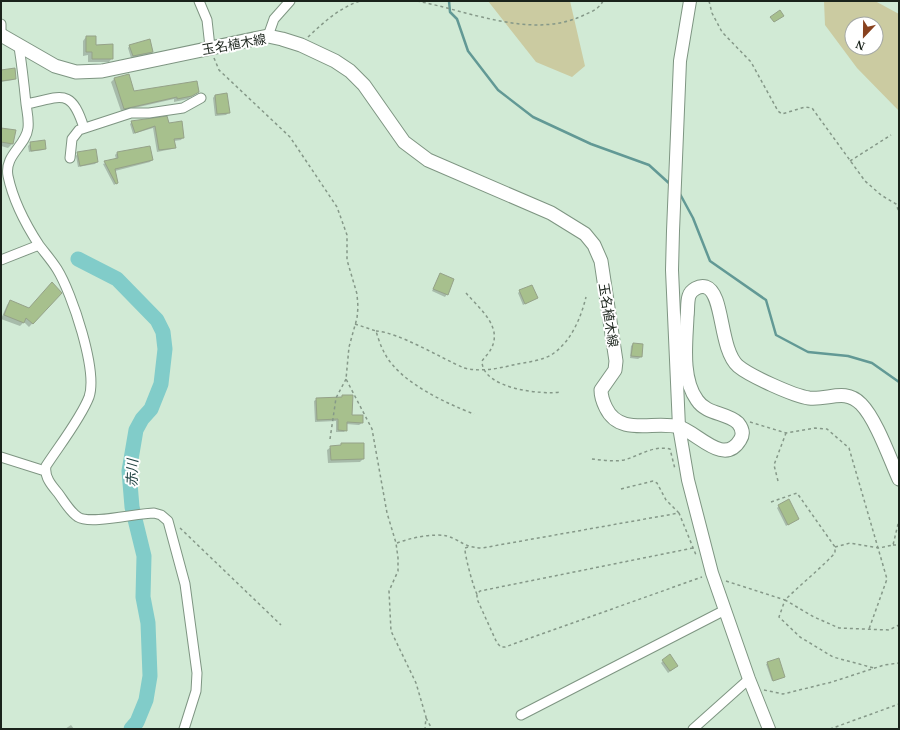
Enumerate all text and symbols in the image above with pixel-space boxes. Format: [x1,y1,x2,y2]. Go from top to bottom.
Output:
north arrow [844,16,884,56]
street label: 玉名植木線 [200,29,268,59]
text: N [853,37,867,54]
street label: 玉名植木線 [595,281,623,349]
water label: 赤川 [122,457,142,487]

